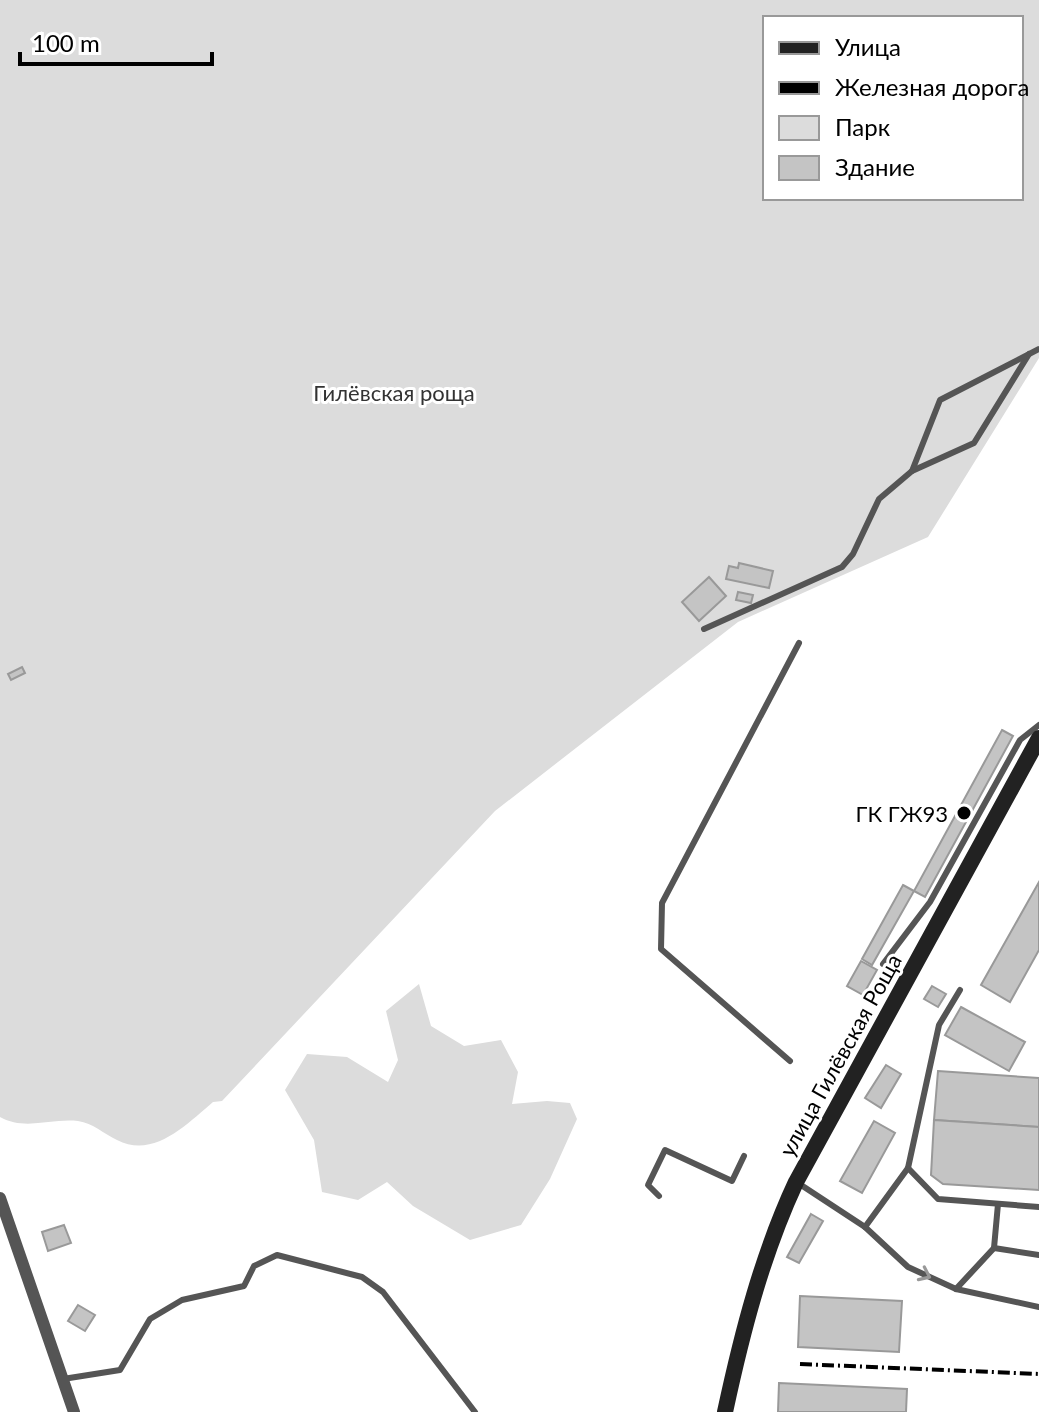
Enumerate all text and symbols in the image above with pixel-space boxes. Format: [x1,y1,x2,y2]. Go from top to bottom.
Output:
scale bar [20,16,212,66]
legend [763,16,1023,200]
text: 100 m [32,28,100,57]
text: Улица [835,32,901,61]
text: Железная дорога [835,72,1030,101]
text: Парк [835,112,891,141]
text: Здание [835,152,915,181]
park label: Гилёвская роща [313,379,475,406]
place label: ГК ГЖ93 [856,800,948,827]
marker: ГК ГЖ93 [955,804,973,822]
street label: улица Гилёвская Роща [773,949,907,1161]
one-way arrow [917,1265,931,1281]

